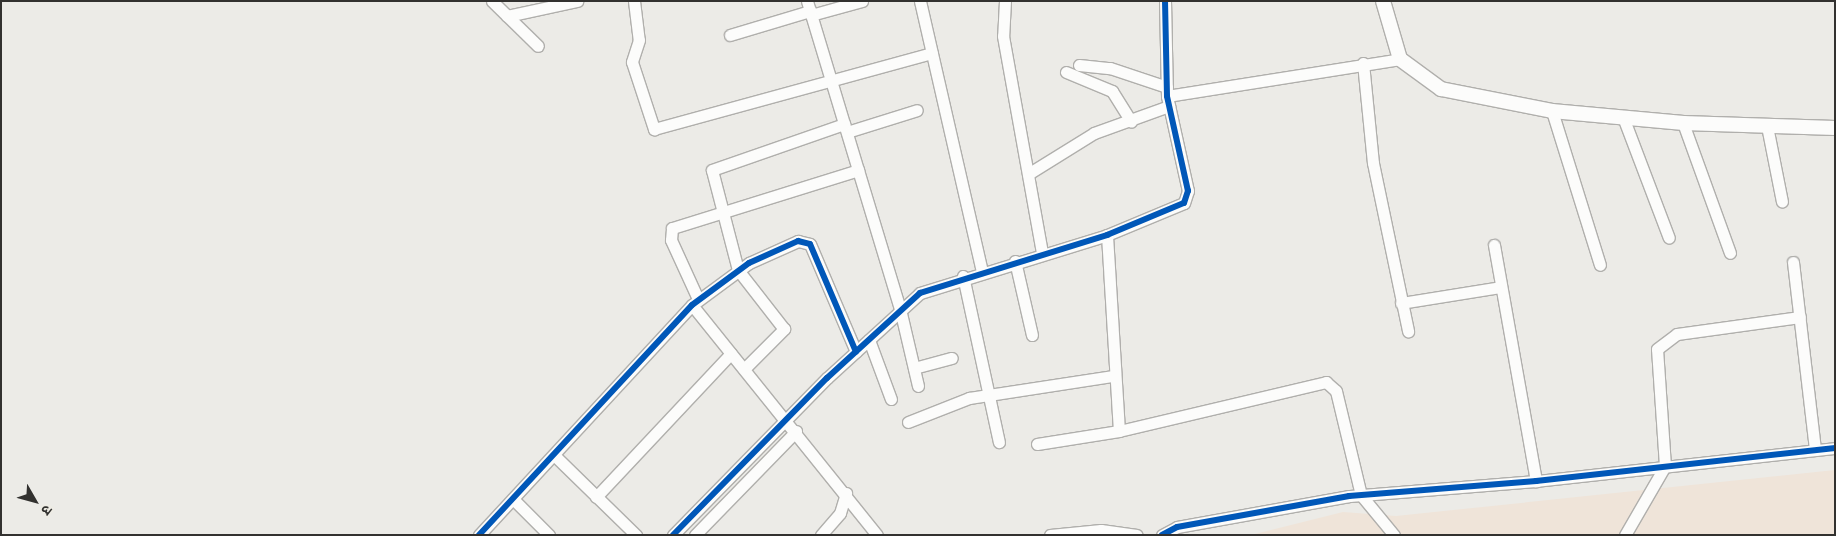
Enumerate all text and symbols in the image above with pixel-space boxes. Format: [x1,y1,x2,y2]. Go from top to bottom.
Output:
north arrow [10,476,60,526]
text: उ [38,502,56,518]

